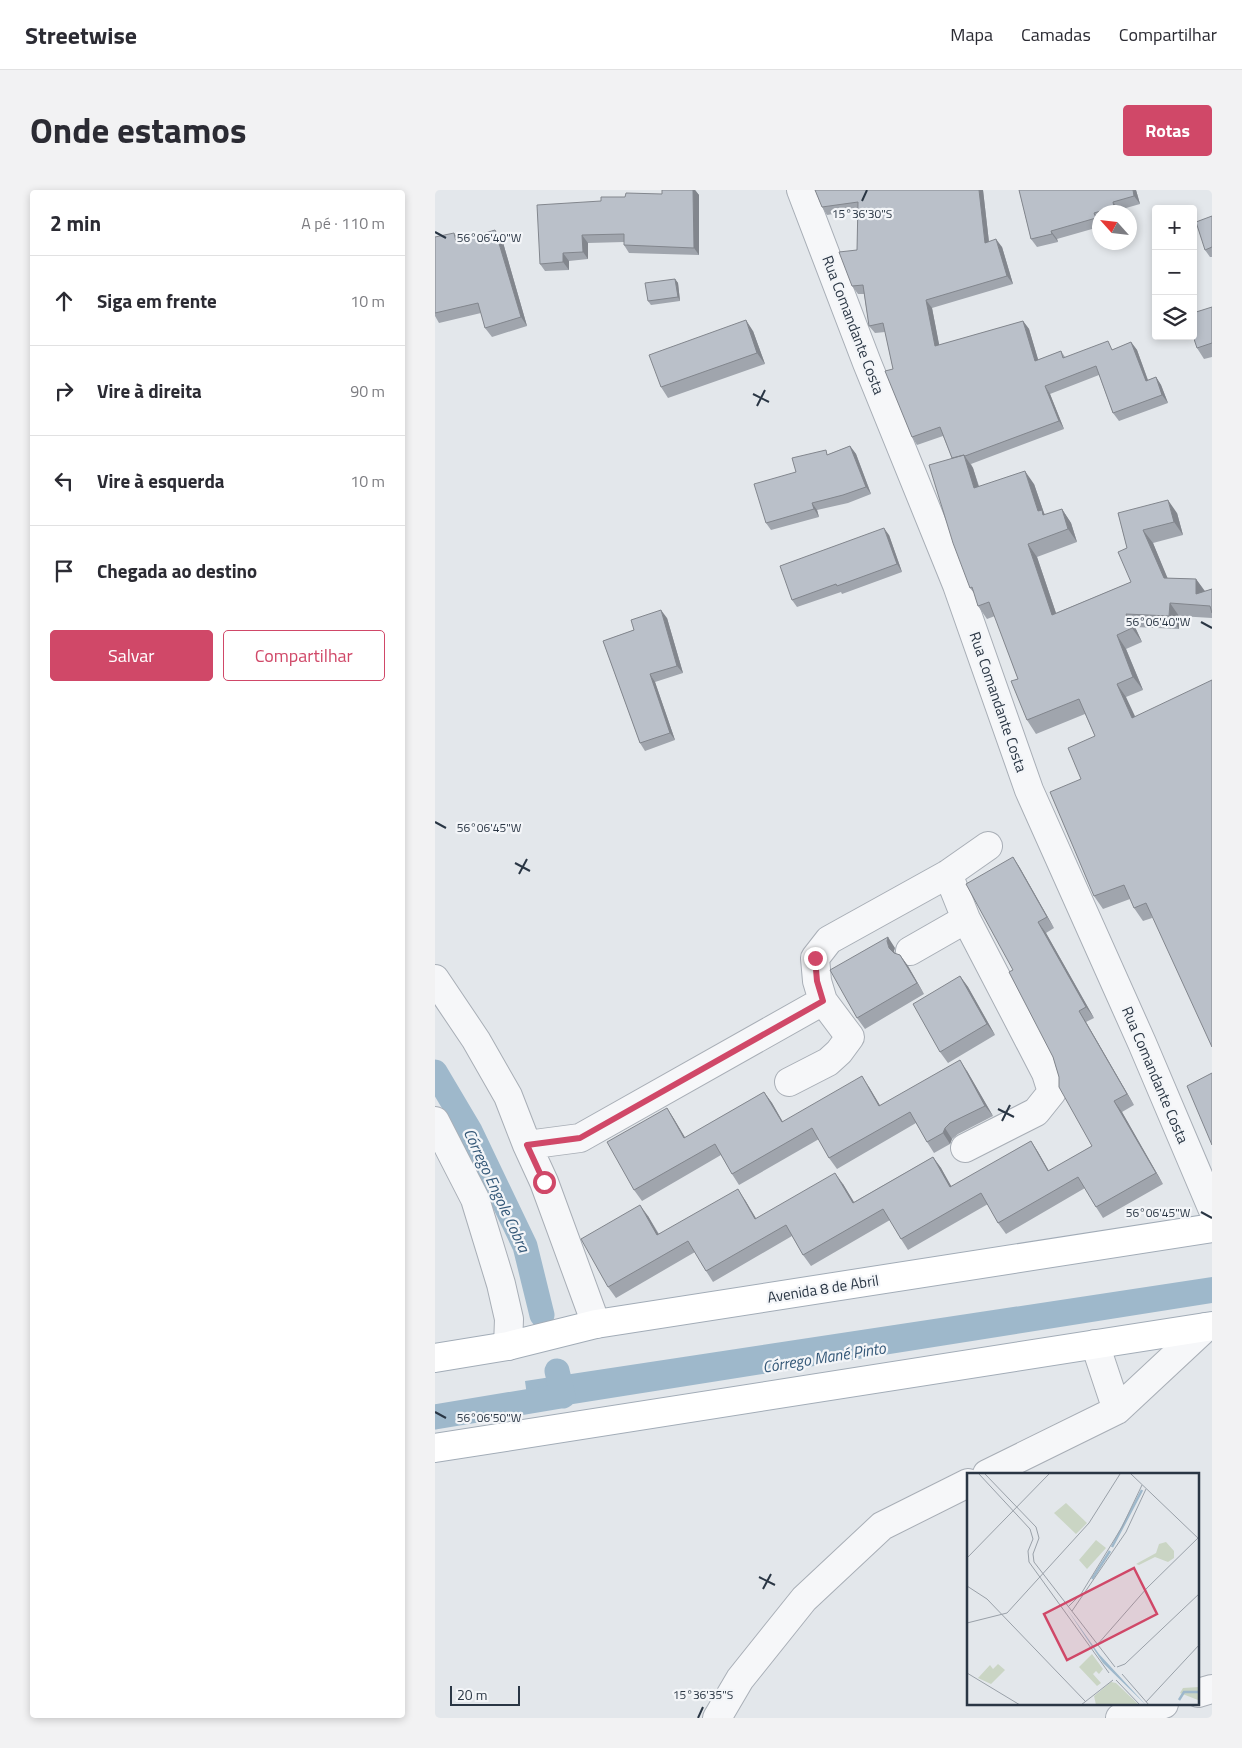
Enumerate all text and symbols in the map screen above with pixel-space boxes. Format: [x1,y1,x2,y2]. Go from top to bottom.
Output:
text: Streetwise [25,17,137,53]
text: Mapa [950,21,993,48]
text: Camadas [1021,21,1091,48]
text: Compartilhar [1119,21,1217,48]
text: Onde estamos [30,103,246,157]
button: Rotas [1123,105,1212,156]
text: 15°36'30"S [832,204,892,223]
north arrow [1092,205,1137,250]
map controls [1152,205,1197,340]
button: + [1152,205,1197,250]
text: 2 min [50,207,101,239]
text: A pé · 110 m [301,211,385,235]
text: 56°06'40"W [457,228,522,247]
button: − [1152,250,1197,295]
street label: Rua Comandante Costa [816,252,891,398]
text: Siga em frente [97,286,217,315]
icon: ahead [50,287,78,315]
text: 10 m [350,289,385,313]
button: layers [1152,295,1197,340]
text: Vire à direita [97,376,202,405]
icon: right [50,377,78,405]
text: 90 m [350,379,385,403]
text: Vire à esquerda [97,466,225,495]
icon: left [50,467,78,495]
text: 10 m [350,469,385,493]
text: Chegada ao destino [97,556,257,585]
icon: arrive [50,557,78,585]
text: 56°06'40"W [1126,612,1191,631]
street label: Rua Comandante Costa [964,628,1033,776]
button: Salvar [50,630,213,681]
button: Compartilhar [223,630,385,681]
text: 56°06'45"W [457,818,522,837]
route end [804,947,827,970]
street label: Rua Comandante Costa [1116,1003,1195,1148]
water label: Córrego Engole Cobra [458,1124,537,1257]
route start [533,1171,556,1194]
text: 56°06'45"W [1126,1203,1191,1222]
street label: Avenida 8 de Abril [765,1268,880,1309]
water label: Córrego Mané Pinto [761,1335,888,1379]
text: 56°06'50"W [457,1408,522,1427]
inset map [967,1473,1199,1706]
scale bar [450,1683,520,1706]
text: 20 m [457,1684,487,1705]
text: 15°36'35"S [673,1685,733,1704]

